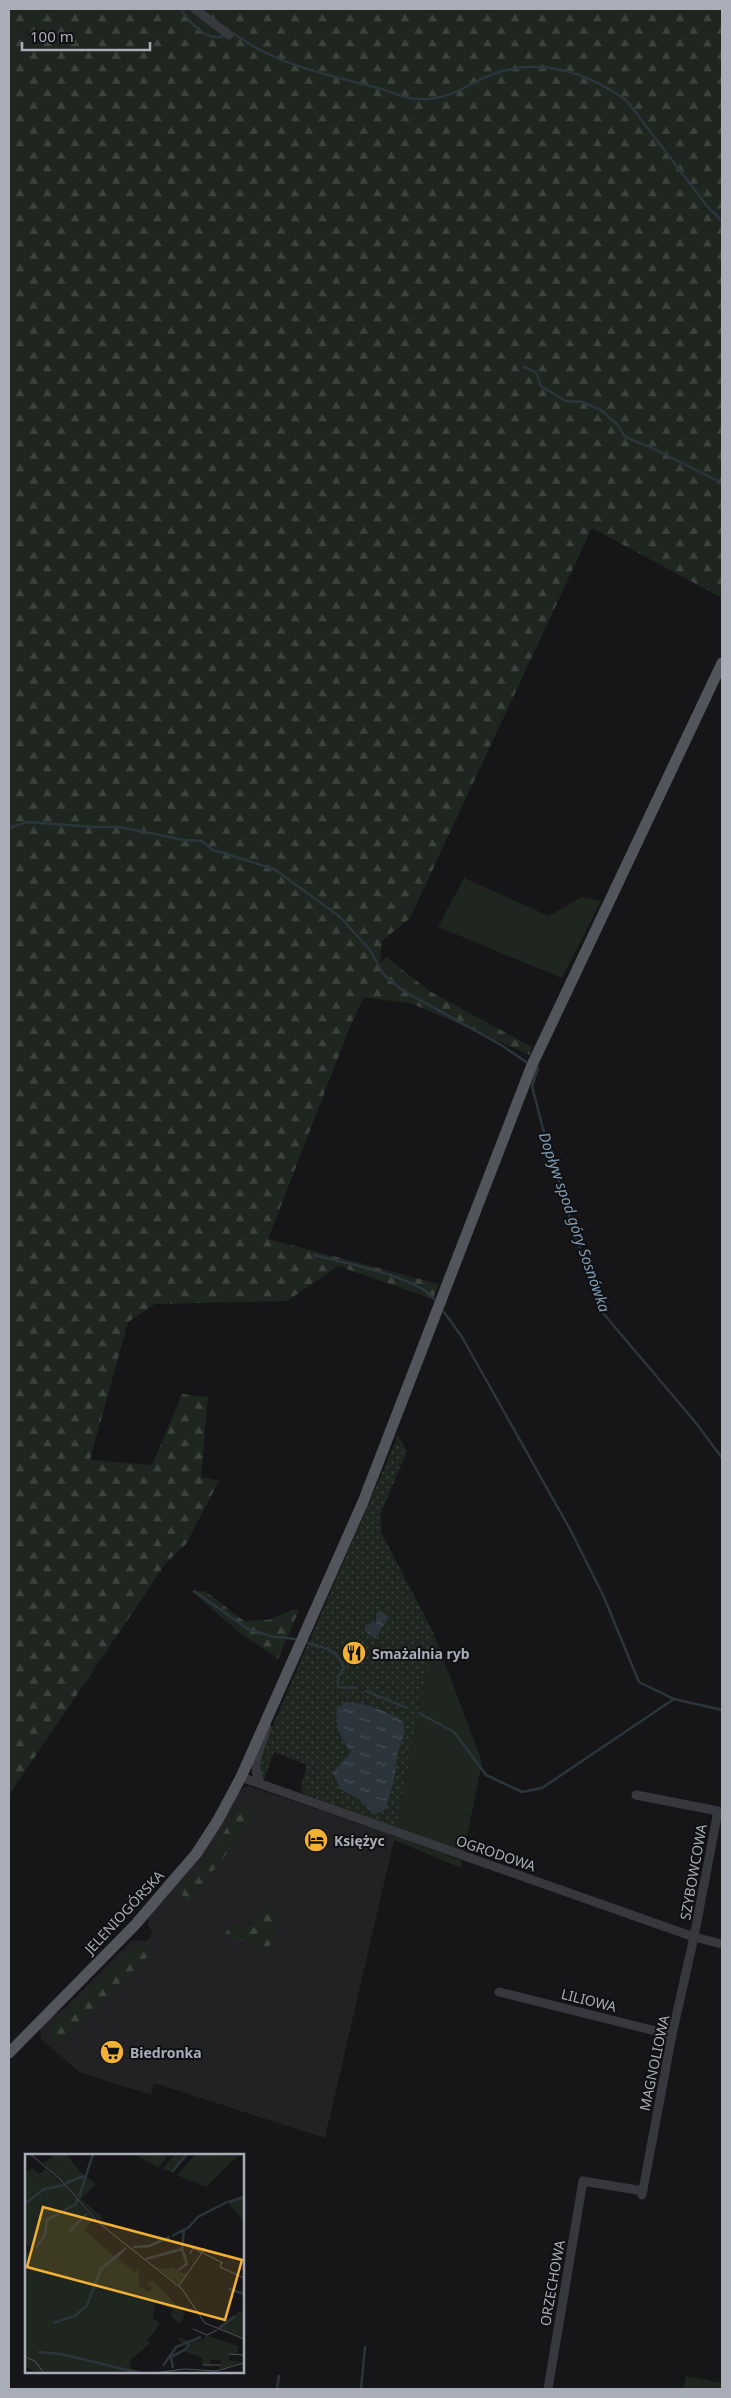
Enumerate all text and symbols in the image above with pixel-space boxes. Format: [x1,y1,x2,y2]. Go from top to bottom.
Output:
scale bar [22,20,150,52]
text: 100 m [30,26,74,46]
water label: Dopływ spod góry Sosnówka [535,1129,615,1315]
restaurant icon: Smażalnia ryb [341,1640,367,1666]
place label: Smażalnia ryb [372,1644,470,1663]
street label: SZYBOWCOWA [675,1822,711,1921]
hotel icon: Księżyc [303,1827,329,1853]
street label: OGRODOWA [454,1830,538,1876]
place label: Księżyc [334,1831,385,1850]
street label: JELENIOGÓRSKA [79,1866,168,1960]
street label: LILIOWA [559,1984,619,2016]
street label: MAGNOLIOWA [635,2013,673,2113]
supermarket icon: Biedronka [99,2039,125,2065]
place label: Biedronka [130,2043,202,2062]
inset map [25,2154,244,2373]
street label: ORZECHOWA [535,2239,569,2327]

